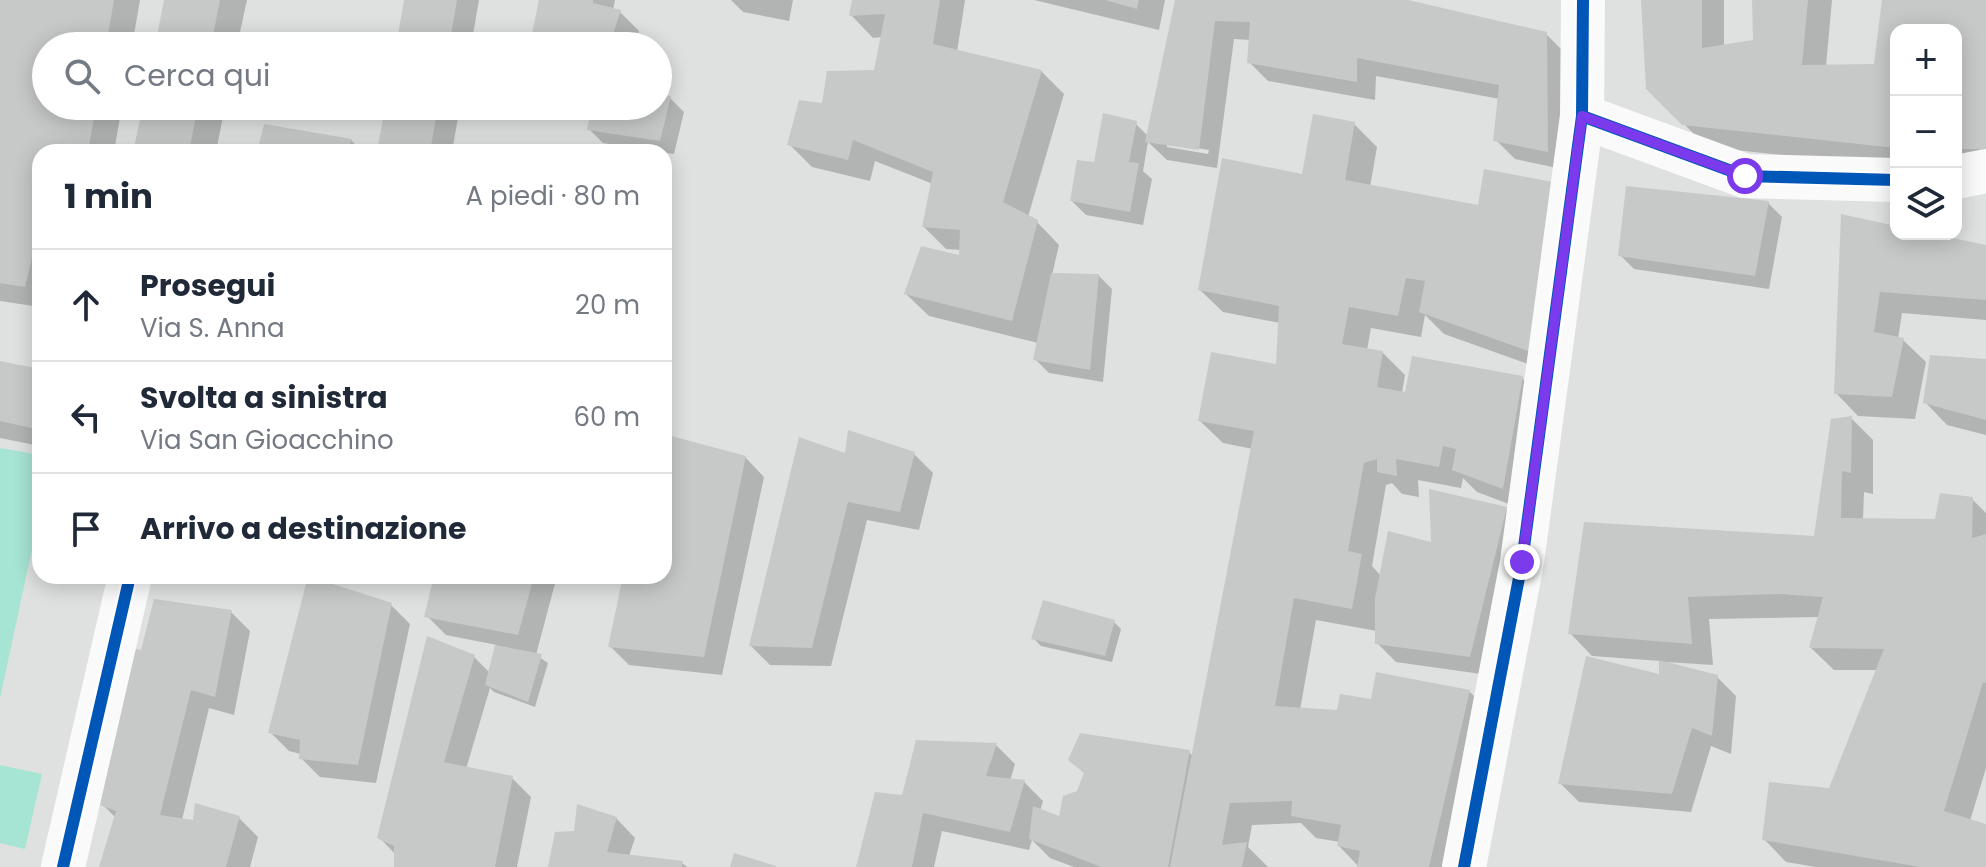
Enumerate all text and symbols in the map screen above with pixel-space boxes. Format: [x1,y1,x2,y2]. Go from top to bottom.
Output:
map controls [1890,24,1962,240]
button: + [1890,24,1962,96]
search box [32,32,672,120]
icon: search [60,54,104,98]
text: Cerca qui [124,54,270,97]
button: − [1890,96,1962,168]
route start [1727,158,1763,194]
button: layers [1890,168,1962,240]
text: 1 min [64,172,153,220]
text: A piedi · 80 m [466,178,640,214]
text: Prosegui [140,264,275,307]
icon: ahead [64,283,108,327]
text: 20 m [575,287,640,323]
text: Via S. Anna [140,310,285,346]
text: Svolta a sinistra [140,376,388,419]
icon: left [64,395,108,439]
text: 60 m [573,399,640,435]
text: Via San Gioacchino [140,422,394,458]
icon: arrive [64,507,108,551]
text: Arrivo a destinazione [140,507,466,550]
route end [1504,544,1540,580]

